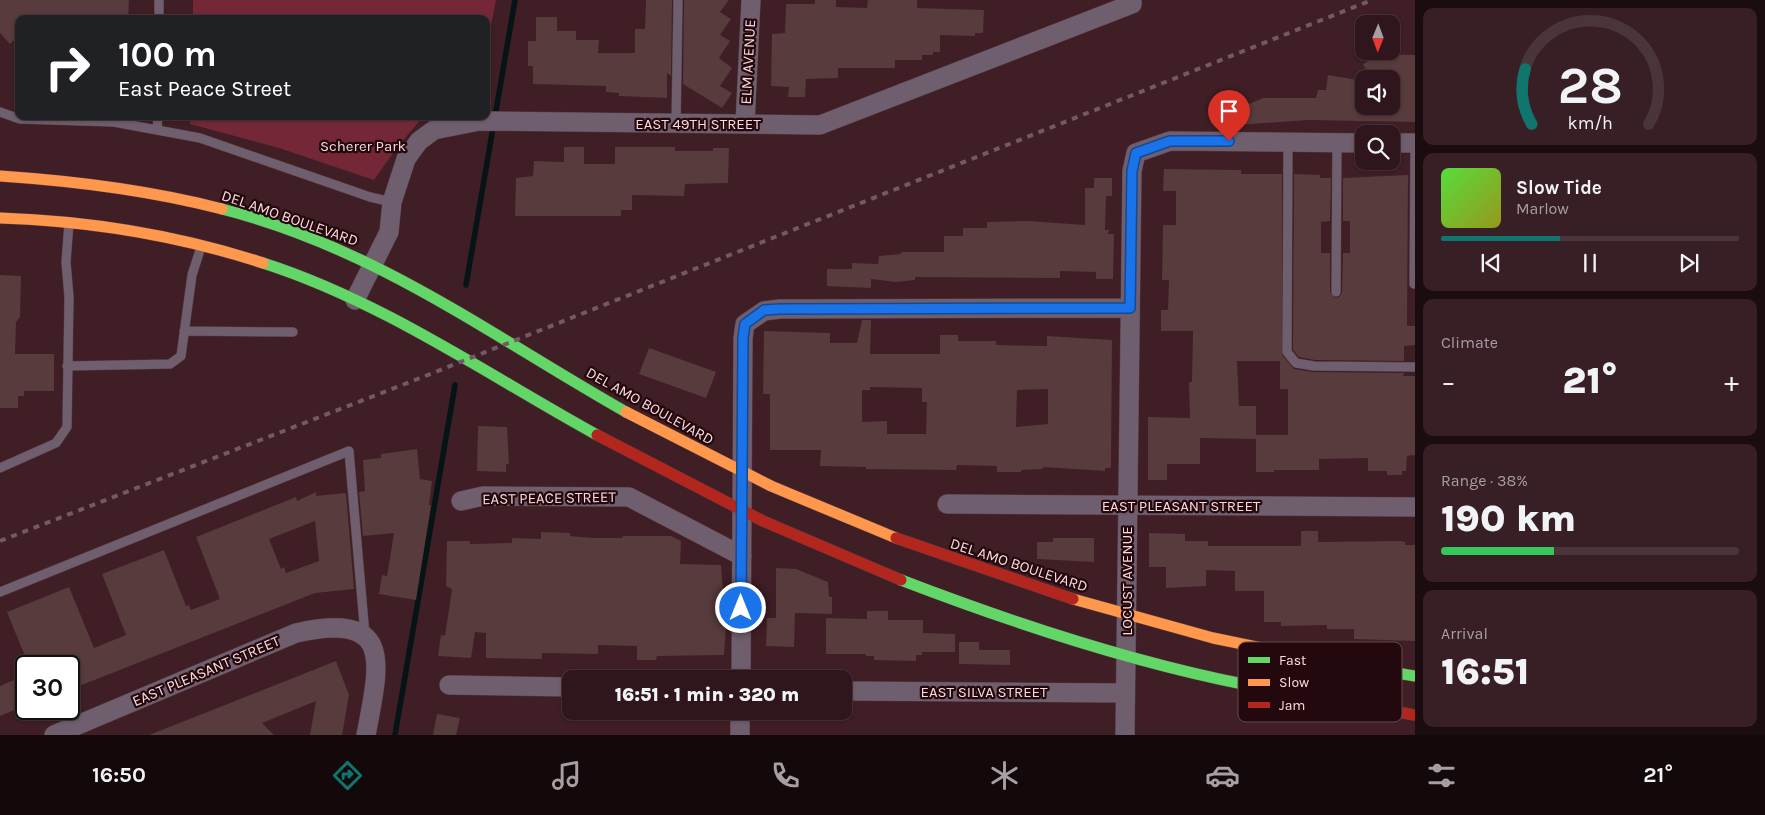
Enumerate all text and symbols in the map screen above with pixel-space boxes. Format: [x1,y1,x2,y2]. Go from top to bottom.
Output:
north arrow [1355,15,1400,60]
map controls [1355,15,1400,170]
street label: ELM AVENUE [737,19,759,105]
text: 100 m [118,34,217,75]
icon: right [35,35,100,100]
text: 28 [1557,55,1623,116]
button: sound [1355,70,1400,115]
text: East Peace Street [118,76,291,102]
pin [1208,90,1250,141]
icon: arrive [1215,97,1243,125]
text: km/h [1567,113,1613,134]
street label: EAST 49TH STREET [635,115,761,133]
button: search [1355,125,1400,170]
park label: Scherer Park [320,137,406,155]
text: Slow Tide [1516,177,1602,199]
street label: DEL AMO BOULEVARD [219,186,361,250]
text: Marlow [1516,199,1569,218]
icon: previous [1477,249,1505,277]
icon: pause [1576,249,1604,277]
icon: next [1675,249,1703,277]
text: Climate [1441,333,1498,352]
text: 21° [1562,358,1618,403]
street label: DEL AMO BOULEVARD [583,363,717,449]
text: − [1441,365,1456,398]
text: + [1724,365,1739,398]
text: Range · 38% [1441,471,1528,490]
street label: EAST PEACE STREET [482,488,617,508]
text: 190 km [1441,496,1576,541]
street label: EAST PLEASANT STREET [1102,497,1261,515]
street label: LOCUST AVENUE [1118,526,1136,636]
street label: DEL AMO BOULEVARD [948,534,1090,596]
position arrow [714,581,766,633]
text: Arrival [1441,624,1488,643]
street label: EAST PLEASANT STREET [129,632,283,710]
legend [1238,642,1402,722]
text: 16:51 [1441,649,1529,694]
text: Fast [1279,652,1306,669]
speed limit sign: 30 [15,655,80,720]
text: Slow [1279,674,1309,691]
street label: EAST SILVA STREET [920,683,1048,701]
text: 16:51 · 1 min · 320 m [615,684,799,706]
text: Jam [1279,697,1305,714]
icon: directions [330,758,365,793]
icon: music [549,758,584,793]
icon: phone [768,758,803,793]
icon: climate [987,758,1022,793]
icon: car [1205,758,1240,793]
icon: filters [1424,758,1459,793]
text: 16:50 [92,762,146,788]
text: 21° [1643,762,1673,788]

